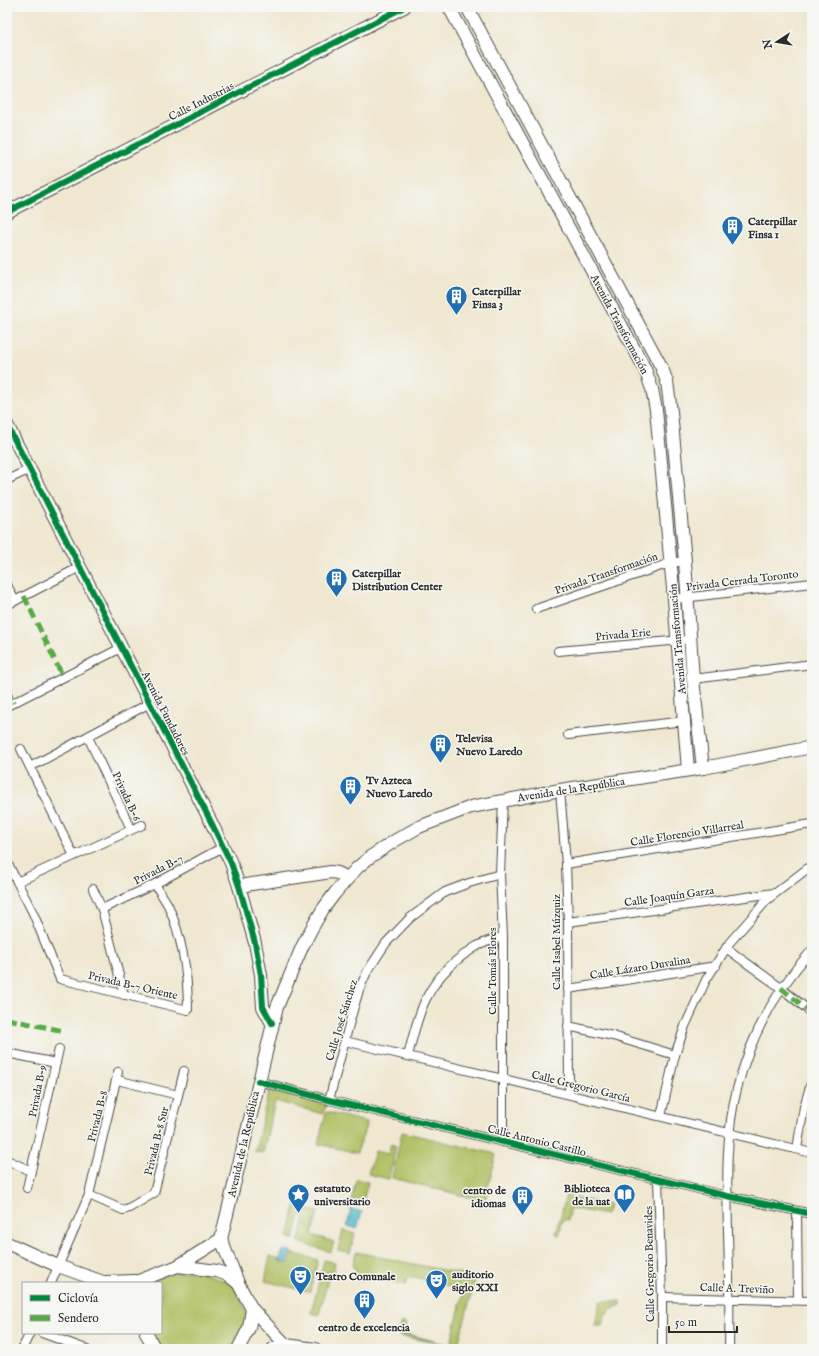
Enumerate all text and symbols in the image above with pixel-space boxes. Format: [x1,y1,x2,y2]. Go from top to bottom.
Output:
north arrow [757,22,797,62]
text: N [760,37,776,51]
street label: Calle Industrias [166,79,237,124]
building icon: Caterpillar Finsa 1 [719,214,745,247]
place label: Caterpillar Finsa 1 [748,215,798,242]
street label: Avenida Transformación [586,271,651,377]
building icon: Caterpillar Finsa 3 [444,284,470,317]
place label: Caterpillar Finsa 3 [472,285,522,312]
street label: Privada Transformación [553,550,660,598]
building icon: Caterpillar Distribution Center [324,566,350,599]
place label: Caterpillar Distribution Center [352,567,443,594]
street label: Privada Cerrada Toronto [685,567,799,595]
street label: Avenida Transformación [666,583,690,696]
street label: Privada Erie [595,626,651,644]
street label: Avenida Fundadores [137,668,192,758]
building icon: Televisa Nuevo Laredo [427,731,453,764]
place label: Televisa Nuevo Laredo [455,732,523,759]
street label: Privada B-6 [109,769,144,824]
building icon: Tv Azteca Nuevo Laredo [338,773,364,806]
place label: Tv Azteca Nuevo Laredo [365,774,433,801]
street label: Avenida de la República [515,775,626,806]
street label: Calle Florencio Villarreal [629,818,745,850]
street label: Privada B-7 [131,852,185,888]
street label: Calle Joaquín Garza [623,884,715,910]
street label: Calle Isabel Múzquiz [550,894,564,990]
street label: Calle Tomás Flores [486,927,500,1015]
street label: Calle Lázaro Duvalina [589,953,692,983]
street label: Privada B-7 Oriente [87,969,179,1003]
street label: Calle José Sánchez [323,978,361,1063]
street label: Privada B-9 [26,1064,50,1119]
street label: Calle Gregorio García [530,1068,632,1106]
street label: Privada B-8 [85,1089,111,1143]
street label: Avenida de la República [225,1090,263,1200]
street label: Privada B-8 Sur [142,1105,172,1177]
street label: Calle Antonio Castillo [486,1122,588,1160]
place icon: estatuto universitario [286,1181,312,1214]
library icon: Biblioteca de la uat [612,1181,638,1214]
place label: estatuto universitario [313,1182,371,1209]
place label: Biblioteca de la uat [564,1182,610,1209]
building icon: centro de idiomas [509,1183,535,1216]
place label: centro de idiomas [463,1184,506,1211]
street label: Calle Gregorio Benavides [642,1206,658,1322]
theatre icon: Teatro Comunale [287,1263,313,1296]
theatre icon: auditorio siglo XXI [423,1267,449,1300]
place label: auditorio siglo XXI [452,1268,499,1295]
place label: Teatro Comunale [315,1270,396,1284]
street label: Calle A. Treviño [700,1281,774,1297]
legend [22,1282,162,1334]
building icon: centro de excelencia [351,1288,377,1321]
text: Ciclovía [58,1291,99,1306]
scale bar [669,1308,737,1334]
text: Sendero [58,1311,99,1326]
text: 50 m [675,1315,697,1330]
place label: centro de excelencia [318,1321,410,1335]

